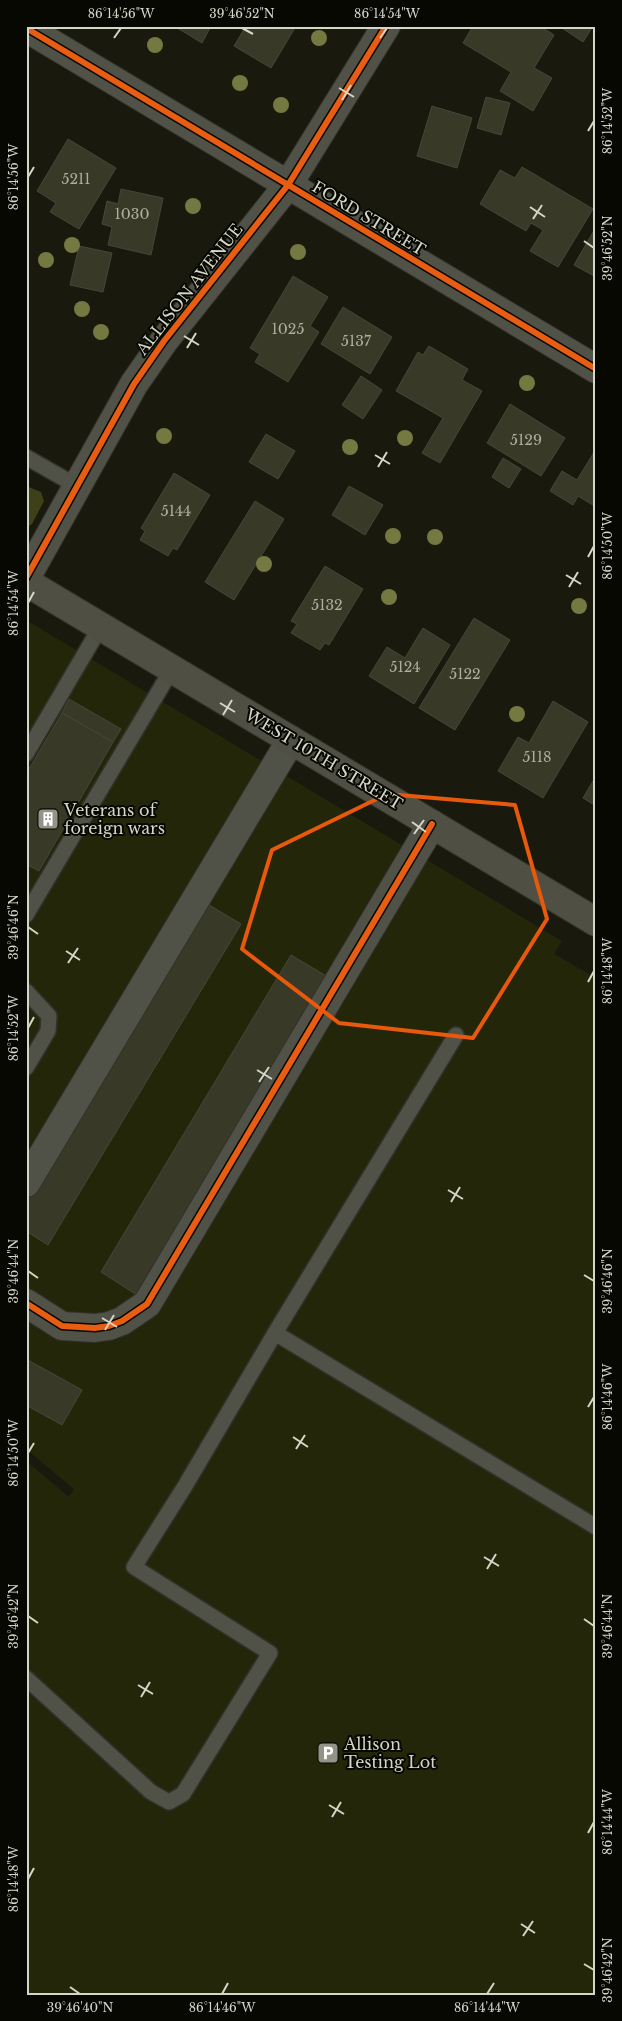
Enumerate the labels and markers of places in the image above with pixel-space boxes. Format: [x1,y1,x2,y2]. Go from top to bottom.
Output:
place label: Veterans of foreign wars [63,800,165,838]
building icon: Veterans of foreign wars [36,807,60,831]
place label: Allison Testing Lot [343,1734,436,1772]
parking icon: Allison Testing Lot [316,1741,340,1765]

